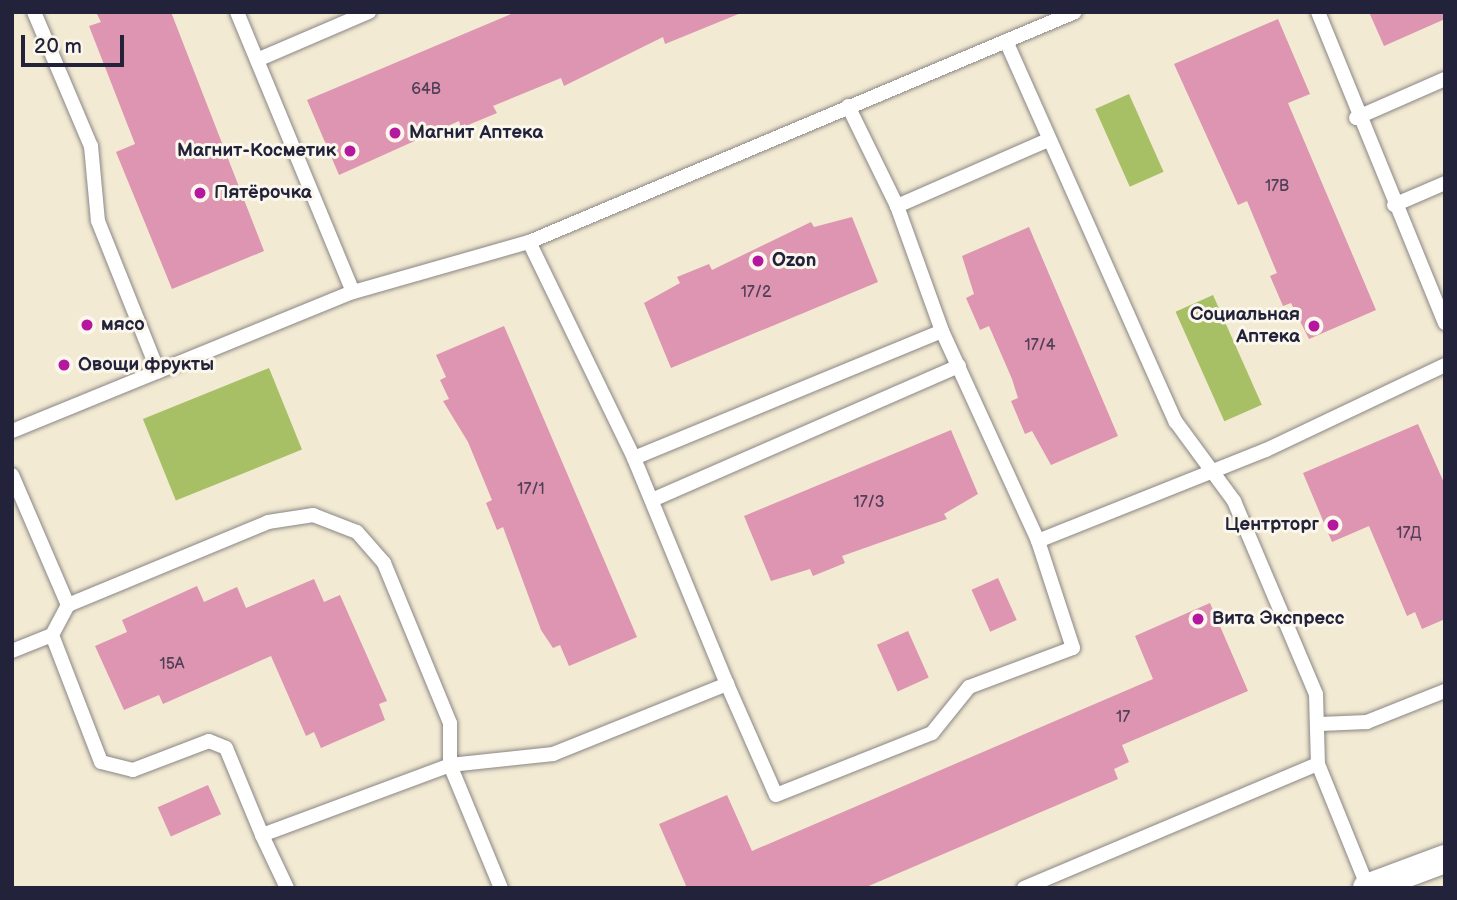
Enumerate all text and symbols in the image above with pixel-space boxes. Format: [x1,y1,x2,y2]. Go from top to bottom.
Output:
scale bar [24,21,128,65]
text: 20 m [34,34,82,59]
house number: 64В [411,80,441,100]
place label: Магнит Аптека [409,122,543,144]
marker: Магнит Аптека [387,125,403,141]
place label: Магнит-Косметик [177,140,336,162]
marker: Магнит-Косметик [342,143,358,159]
house number: 17В [1265,177,1289,197]
place label: Пятёрочка [214,182,312,204]
marker: Пятёрочка [192,185,208,201]
place label: Ozon [772,250,816,272]
marker: Ozon [750,253,766,269]
house number: 17/2 [741,283,771,303]
place label: Социальная Аптека [1190,304,1300,348]
place label: мясо [101,314,145,336]
marker: мясо [79,317,95,333]
marker: Социальная Аптека [1306,318,1322,334]
house number: 17/4 [1024,336,1056,356]
place label: Овощи фрукты [78,354,214,376]
marker: Овощи фрукты [56,357,72,373]
house number: 17/1 [517,480,545,500]
house number: 17/3 [853,493,885,513]
place label: Центрторг [1225,514,1319,536]
marker: Центрторг [1325,517,1341,533]
house number: 17Д [1396,524,1422,544]
place label: Вита Экспресс [1212,608,1344,630]
marker: Вита Экспресс [1190,611,1206,627]
house number: 15А [159,655,185,675]
house number: 17 [1116,708,1130,728]

